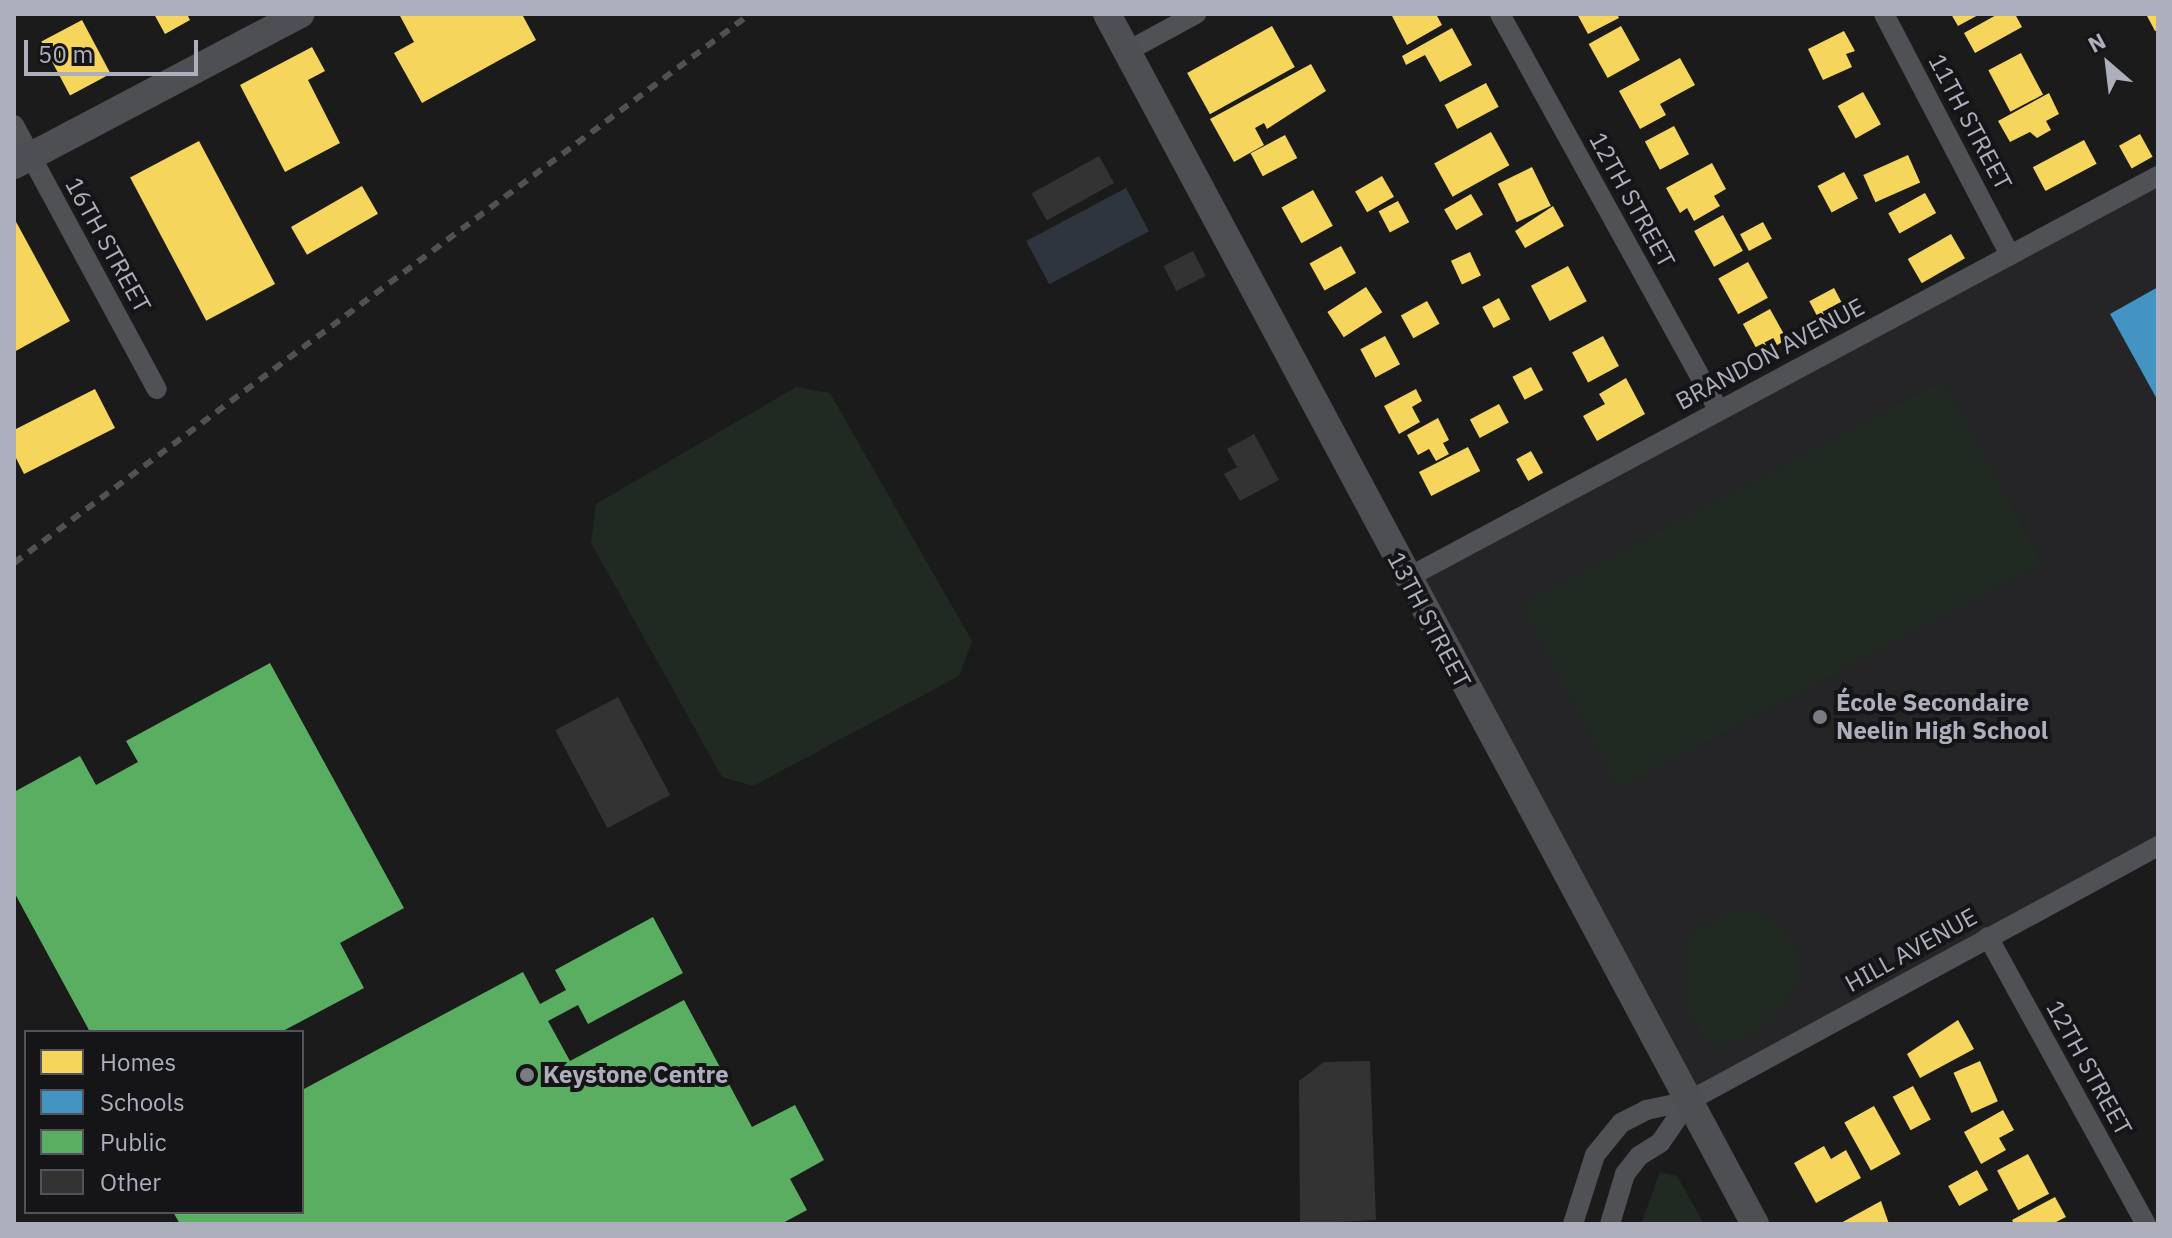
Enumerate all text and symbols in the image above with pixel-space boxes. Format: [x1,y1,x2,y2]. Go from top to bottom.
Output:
scale bar [28,24,202,74]
north arrow [2068,24,2148,104]
text: N [2083,26,2110,59]
text: 50 m [38,38,93,70]
street label: 11TH STREET [1922,49,2018,195]
street label: 12TH STREET [1583,128,1681,272]
street label: 16TH STREET [59,173,157,317]
street label: BRANDON AVENUE [1671,292,1869,416]
street label: 13TH STREET [1381,547,1477,693]
place label: École Secondaire Neelin High School [1836,689,2048,745]
marker: École Secondaire Neelin High School [1811,708,1829,726]
street label: HILL AVENUE [1840,902,1982,998]
street label: 12TH STREET [2040,996,2138,1140]
legend [24,1030,304,1214]
text: Homes [100,1046,176,1078]
place label: Keystone Centre [543,1061,729,1089]
marker: Keystone Centre [518,1066,536,1084]
text: Schools [100,1086,185,1118]
text: Public [100,1126,167,1158]
text: Other [100,1166,161,1198]

